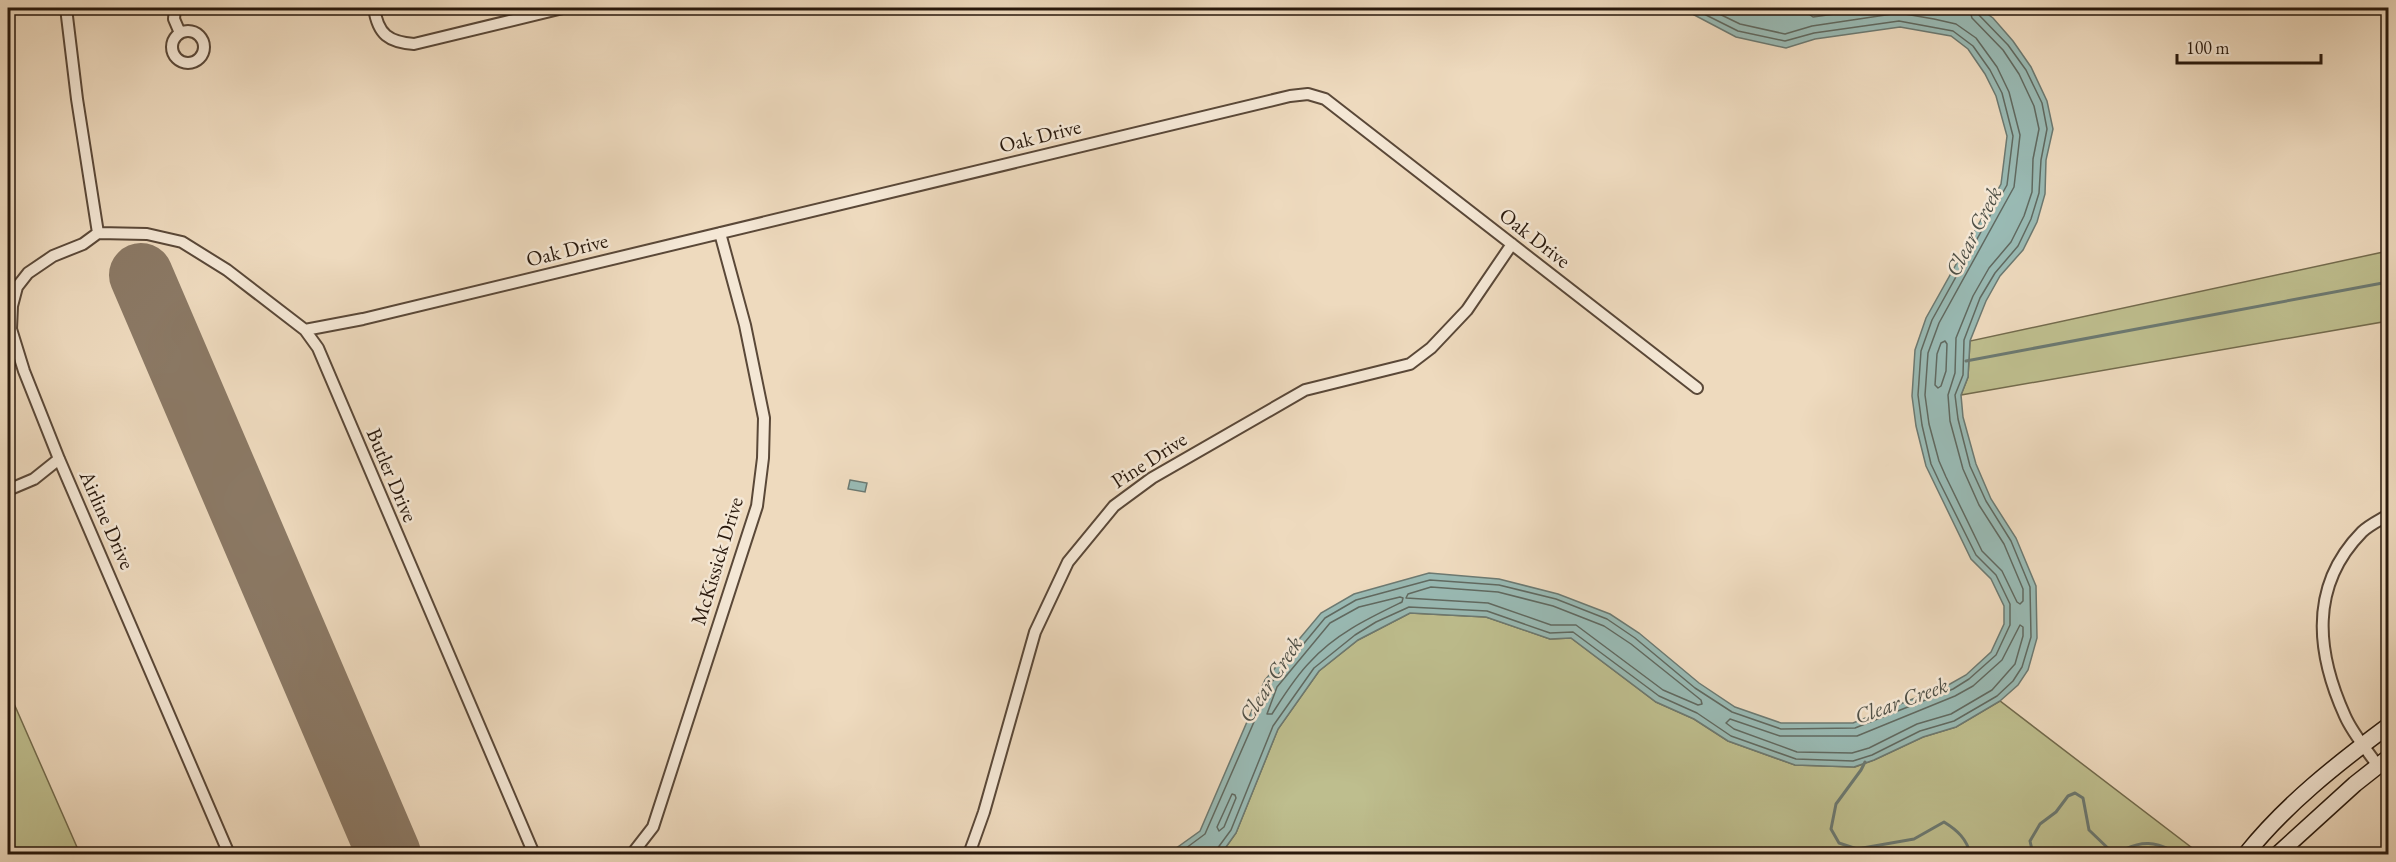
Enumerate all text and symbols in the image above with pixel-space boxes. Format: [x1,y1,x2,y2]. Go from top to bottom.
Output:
scale bar [2177,27,2321,65]
text: 100 m [2186,36,2230,59]
street label: Oak Drive [996,112,1084,159]
water label: Clear Creek [1938,181,2008,281]
street label: Oak Drive [1494,201,1576,274]
street label: Oak Drive [523,226,611,273]
street label: Butler Drive [361,424,424,526]
street label: Pine Drive [1106,425,1192,494]
street label: Airline Drive [73,465,141,573]
street label: McKissick Drive [684,493,749,628]
water label: Clear Creek [1232,631,1309,728]
water label: Clear Creek [1850,670,1952,731]

